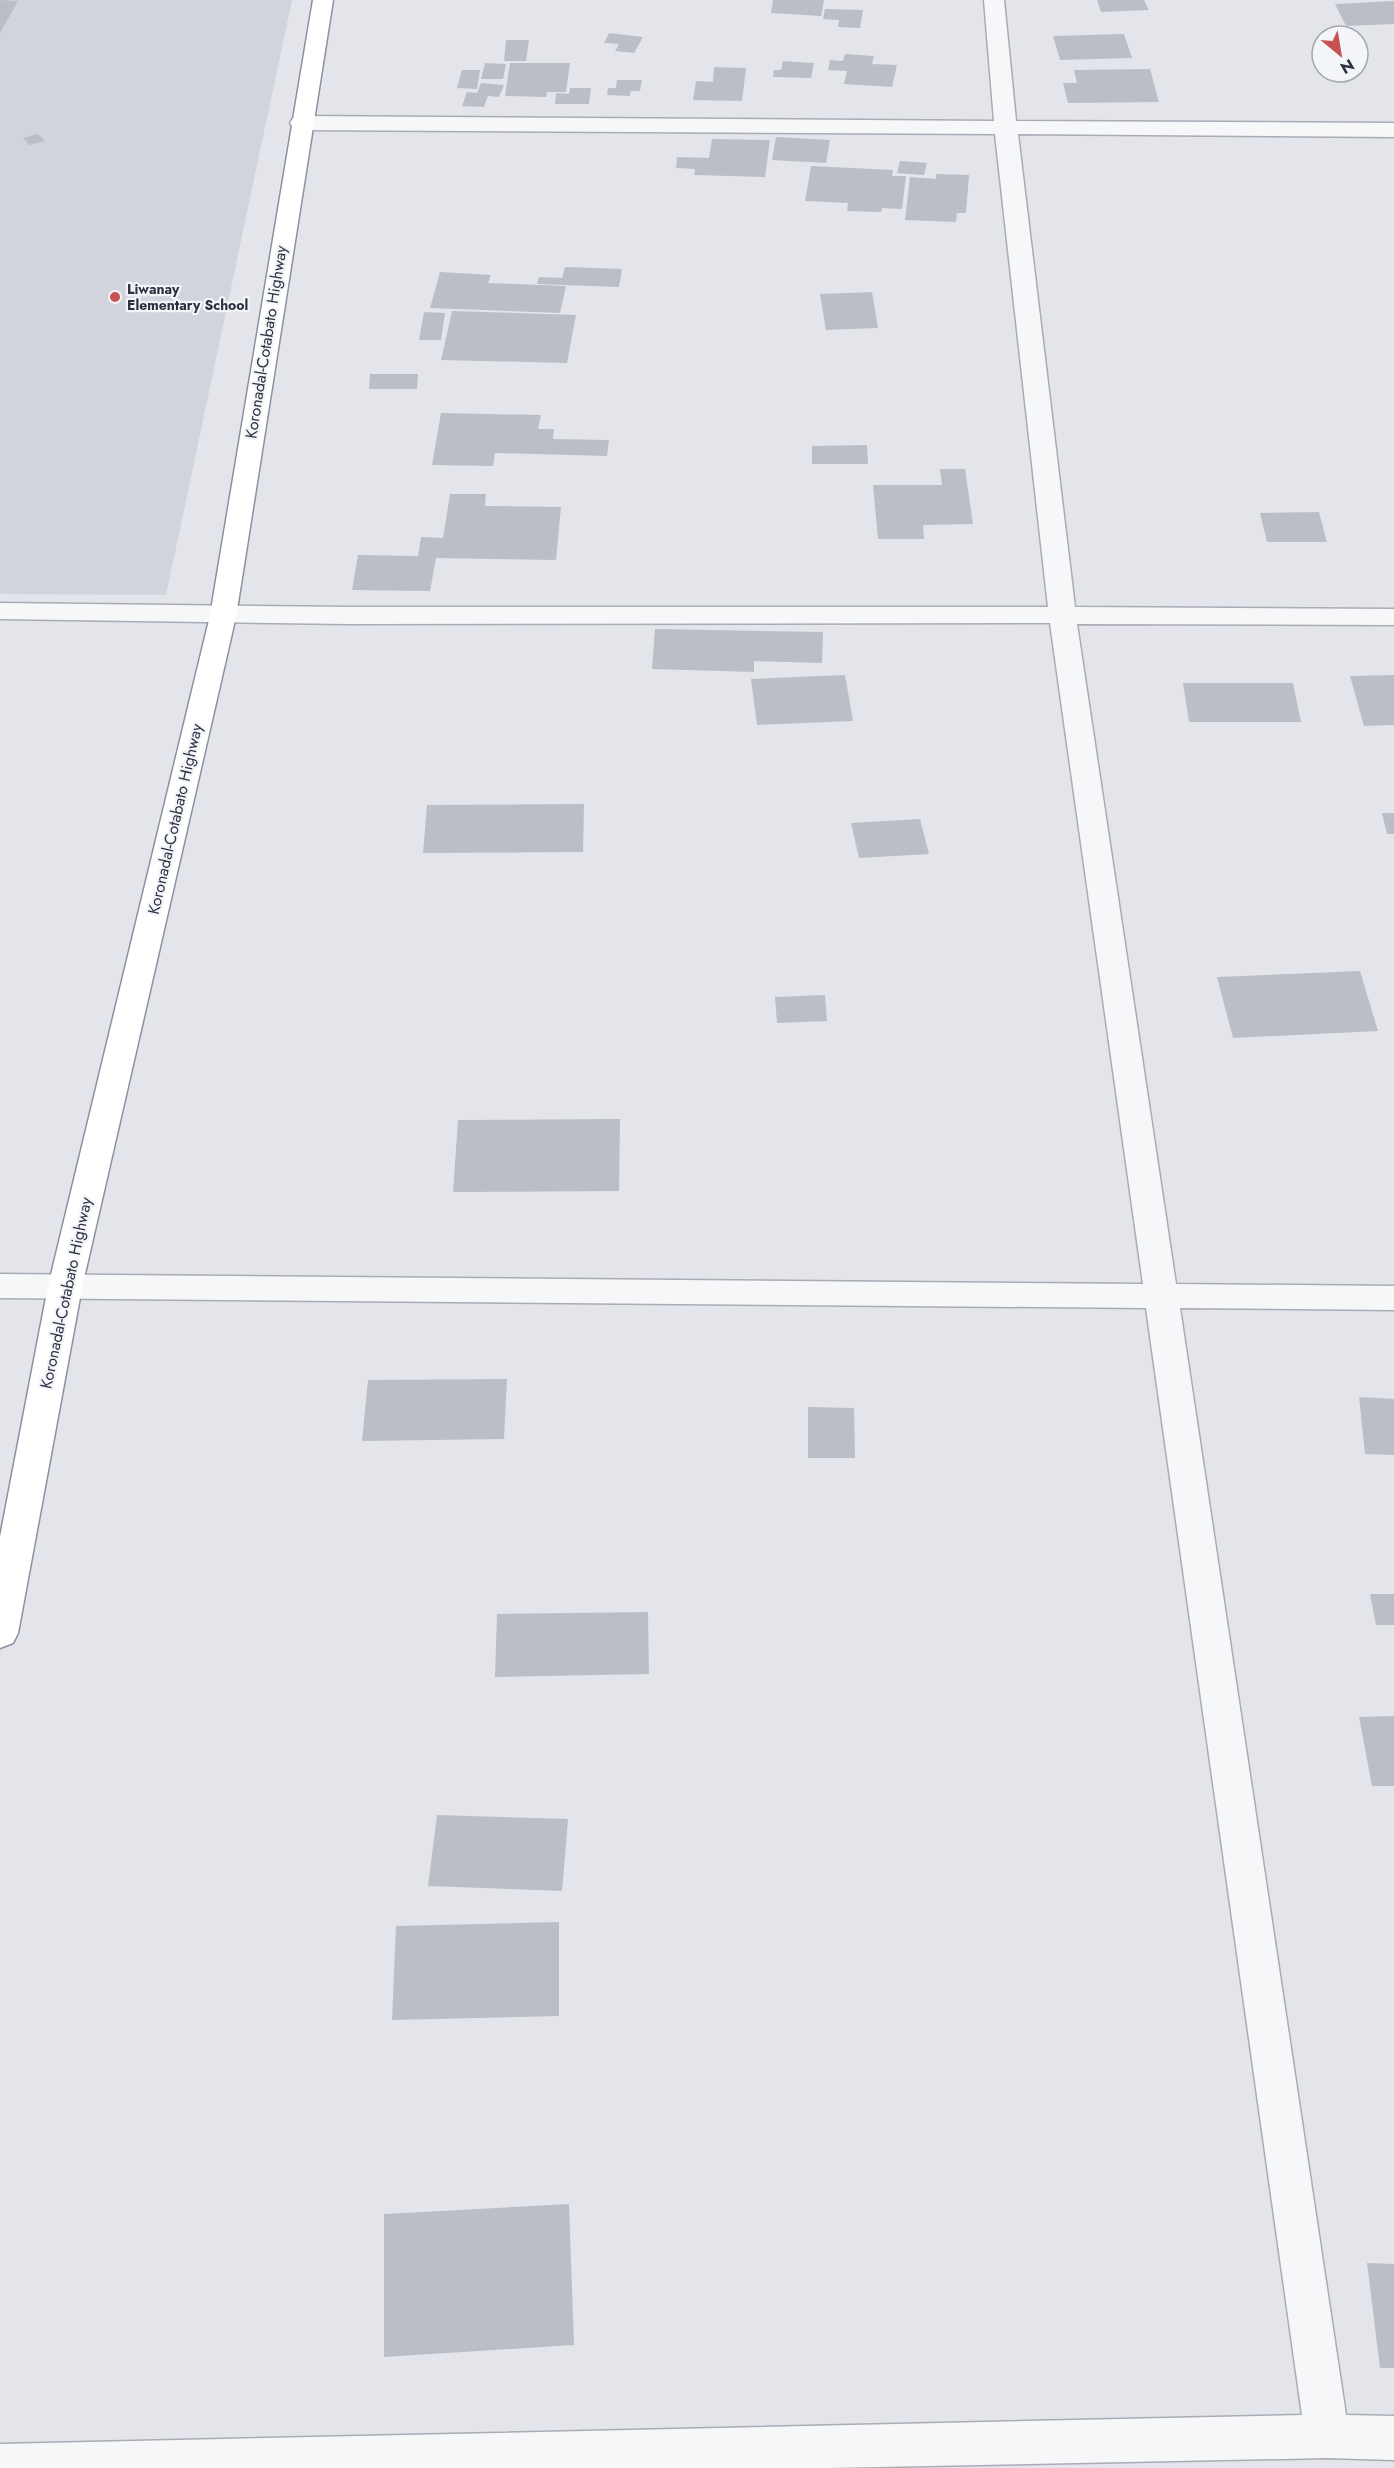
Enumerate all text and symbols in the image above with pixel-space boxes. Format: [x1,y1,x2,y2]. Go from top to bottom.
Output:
north arrow [1310,24,1370,84]
text: N [1336,53,1359,80]
street label: Koronadal-Cotabato Highway [239,243,293,440]
place label: Liwanay Elementary School [127,279,248,315]
marker: Liwanay Elementary School [108,290,122,304]
street label: Koronadal-Cotabato Highway [142,720,208,917]
street label: Koronadal-Cotabato Highway [34,1194,98,1391]

